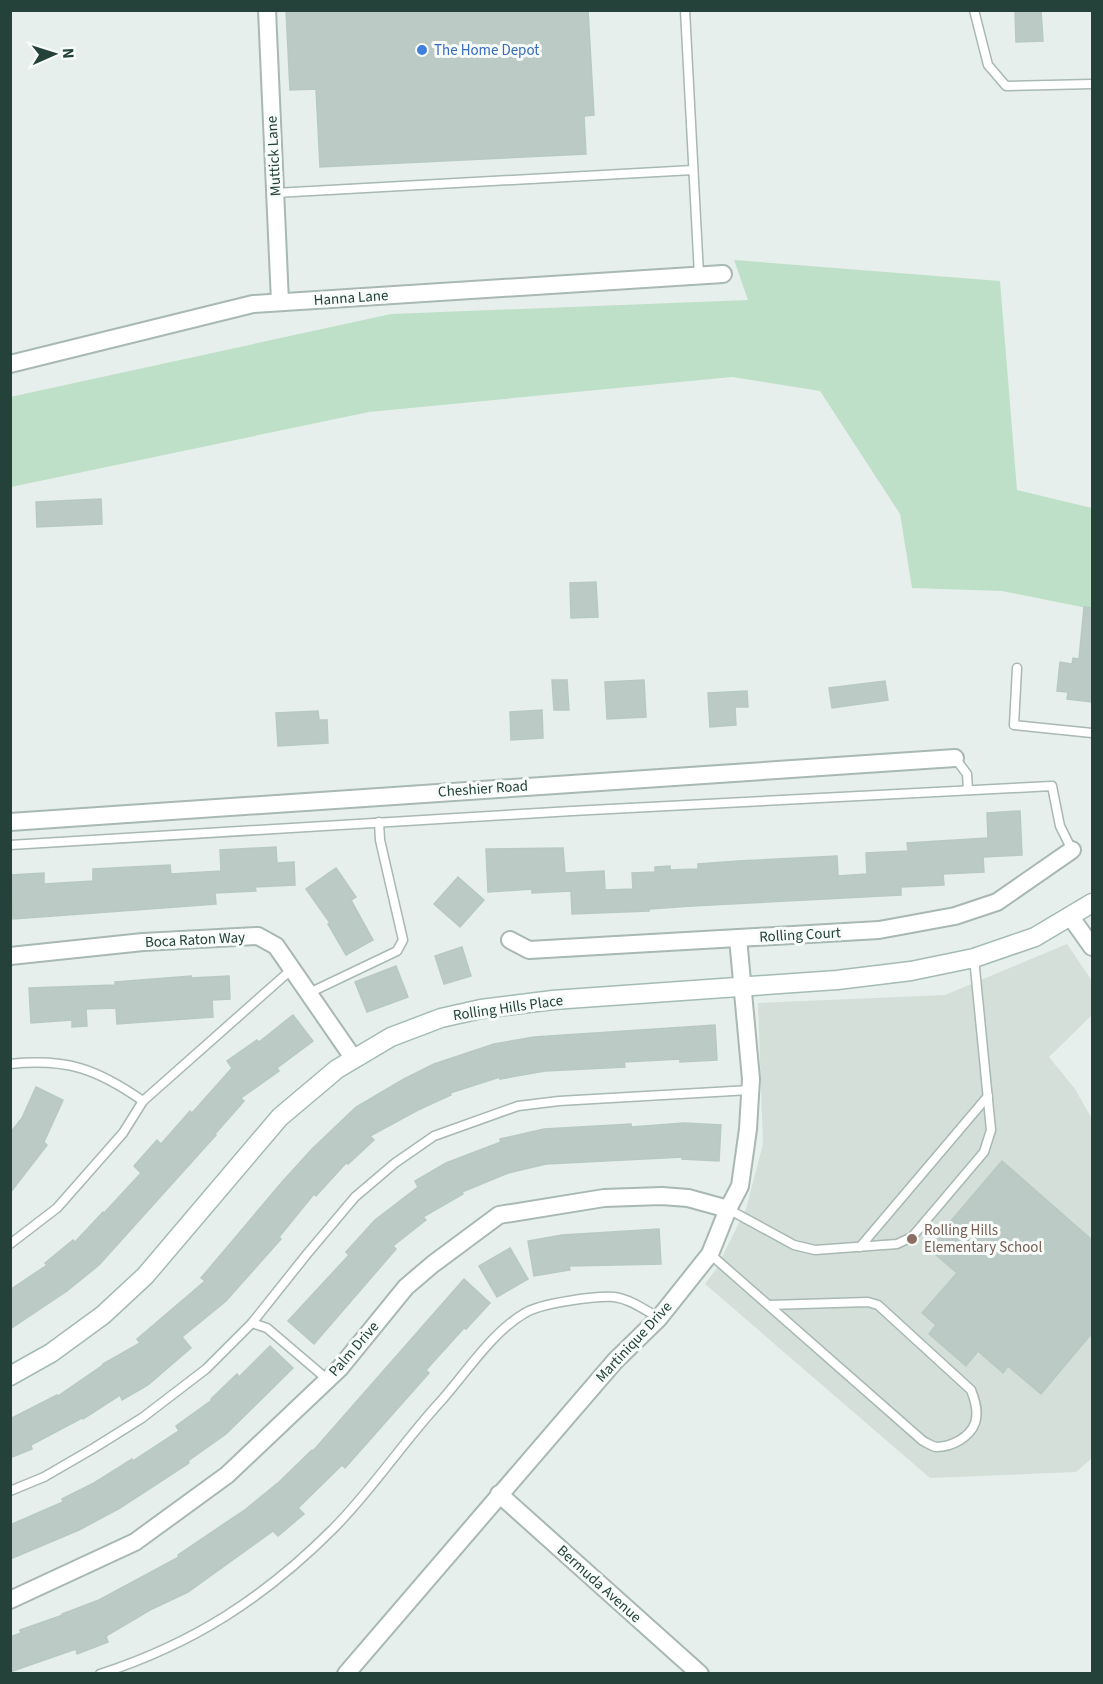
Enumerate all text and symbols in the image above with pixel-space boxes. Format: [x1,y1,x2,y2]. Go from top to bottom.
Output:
north arrow [24,24,84,84]
place label: The Home Depot [434,40,539,61]
marker: The Home Depot [415,43,429,57]
text: N [57,47,79,59]
street label: Muttick Lane [261,115,287,197]
street label: Hanna Lane [313,285,389,311]
street label: Cheshier Road [437,775,529,803]
street label: Rolling Court [759,922,841,948]
street label: Boca Raton Way [144,927,246,953]
street label: Rolling Hills Place [452,990,564,1026]
place label: Rolling Hills Elementary School [924,1220,1042,1258]
marker: Rolling Hills Elementary School [905,1232,919,1246]
street label: Martinique Drive [591,1297,677,1387]
street label: Palm Drive [324,1317,384,1381]
street label: Bermuda Avenue [552,1540,646,1628]

